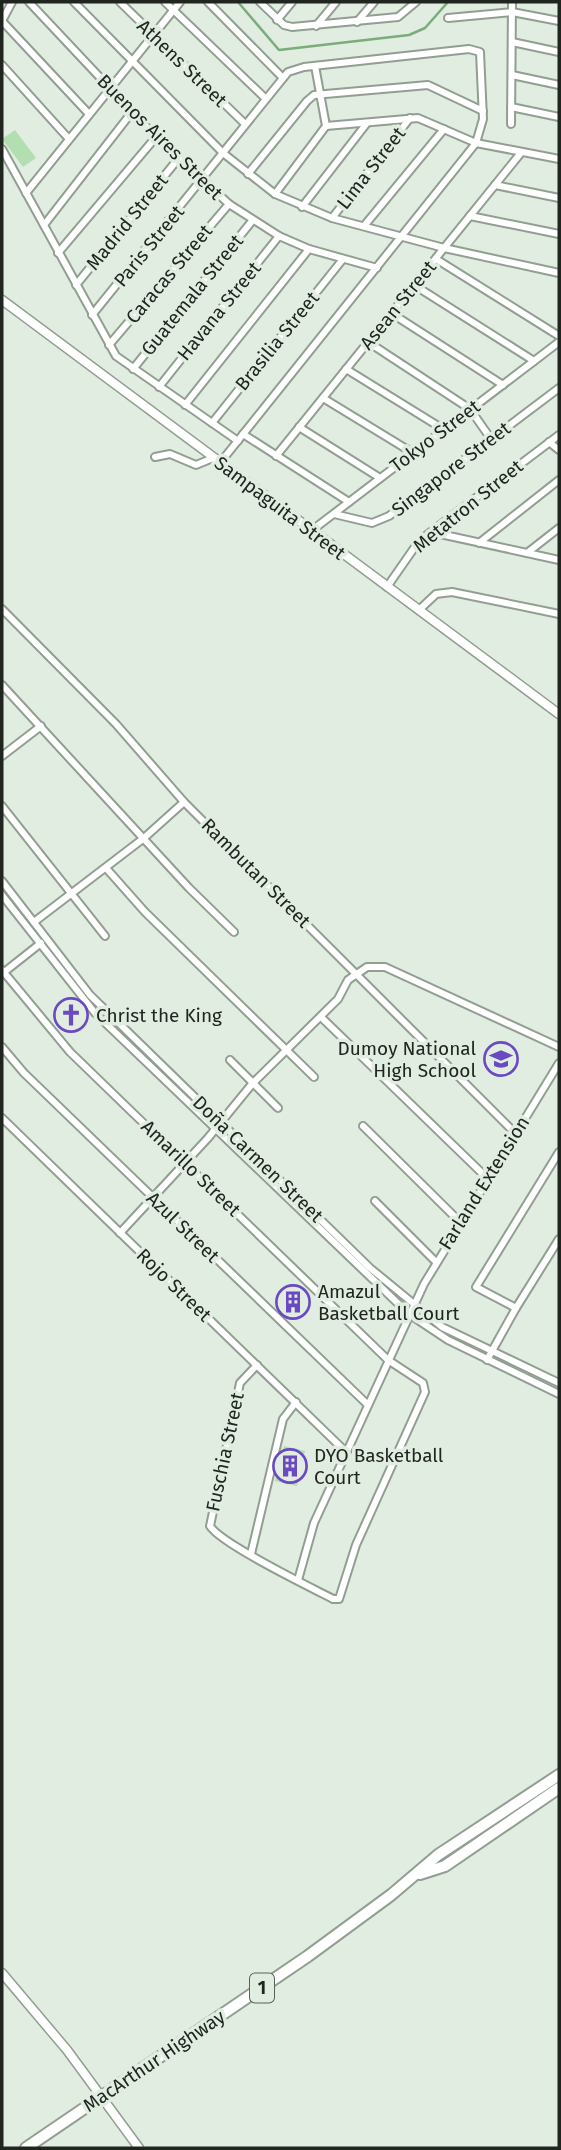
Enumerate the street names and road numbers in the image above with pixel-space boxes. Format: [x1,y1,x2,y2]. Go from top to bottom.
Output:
street label: Athens Street [132,14,232,112]
street label: Buenos Aires Street [92,69,228,205]
street label: Lima Street [332,122,410,214]
street label: Madrid Street [81,169,173,275]
street label: Paris Street [109,200,189,292]
street label: Caracas Street [121,220,217,328]
street label: Guatemala Street [136,230,248,360]
street label: Asean Street [355,256,441,354]
street label: Havana Street [172,257,266,365]
street label: Brasilia Street [230,287,324,395]
street label: Tokyo Street [386,395,485,477]
street label: Singapore Street [387,417,515,521]
street label: Sampaguita Street [210,451,350,565]
street label: Metatron Street [408,455,528,557]
street label: Rambutan Street [197,814,316,933]
street label: Doña Carmen Street [188,1091,328,1227]
street label: Farland Extension [434,1112,534,1254]
street label: Amarillo Street [137,1115,245,1221]
street label: Azul Street [142,1187,224,1267]
street label: Rojo Street [132,1244,216,1326]
street label: Fuschia Street [201,1390,249,1514]
road number: 1 [250,1974,274,2002]
street label: MacArthur Highway [79,2005,230,2117]

